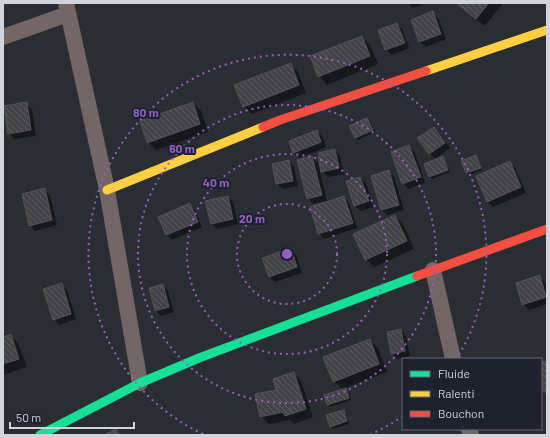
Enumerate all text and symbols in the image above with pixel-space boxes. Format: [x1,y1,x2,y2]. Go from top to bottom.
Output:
text: 80 m [133,105,159,119]
text: 60 m [169,141,195,155]
text: 40 m [203,175,229,189]
text: 20 m [239,211,265,225]
centre of rings [280,247,294,261]
legend [402,358,542,430]
text: Fluide [438,366,470,380]
text: Ralenti [438,386,475,400]
scale bar [10,404,134,430]
text: Bouchon [438,406,484,420]
text: 50 m [16,410,41,424]

